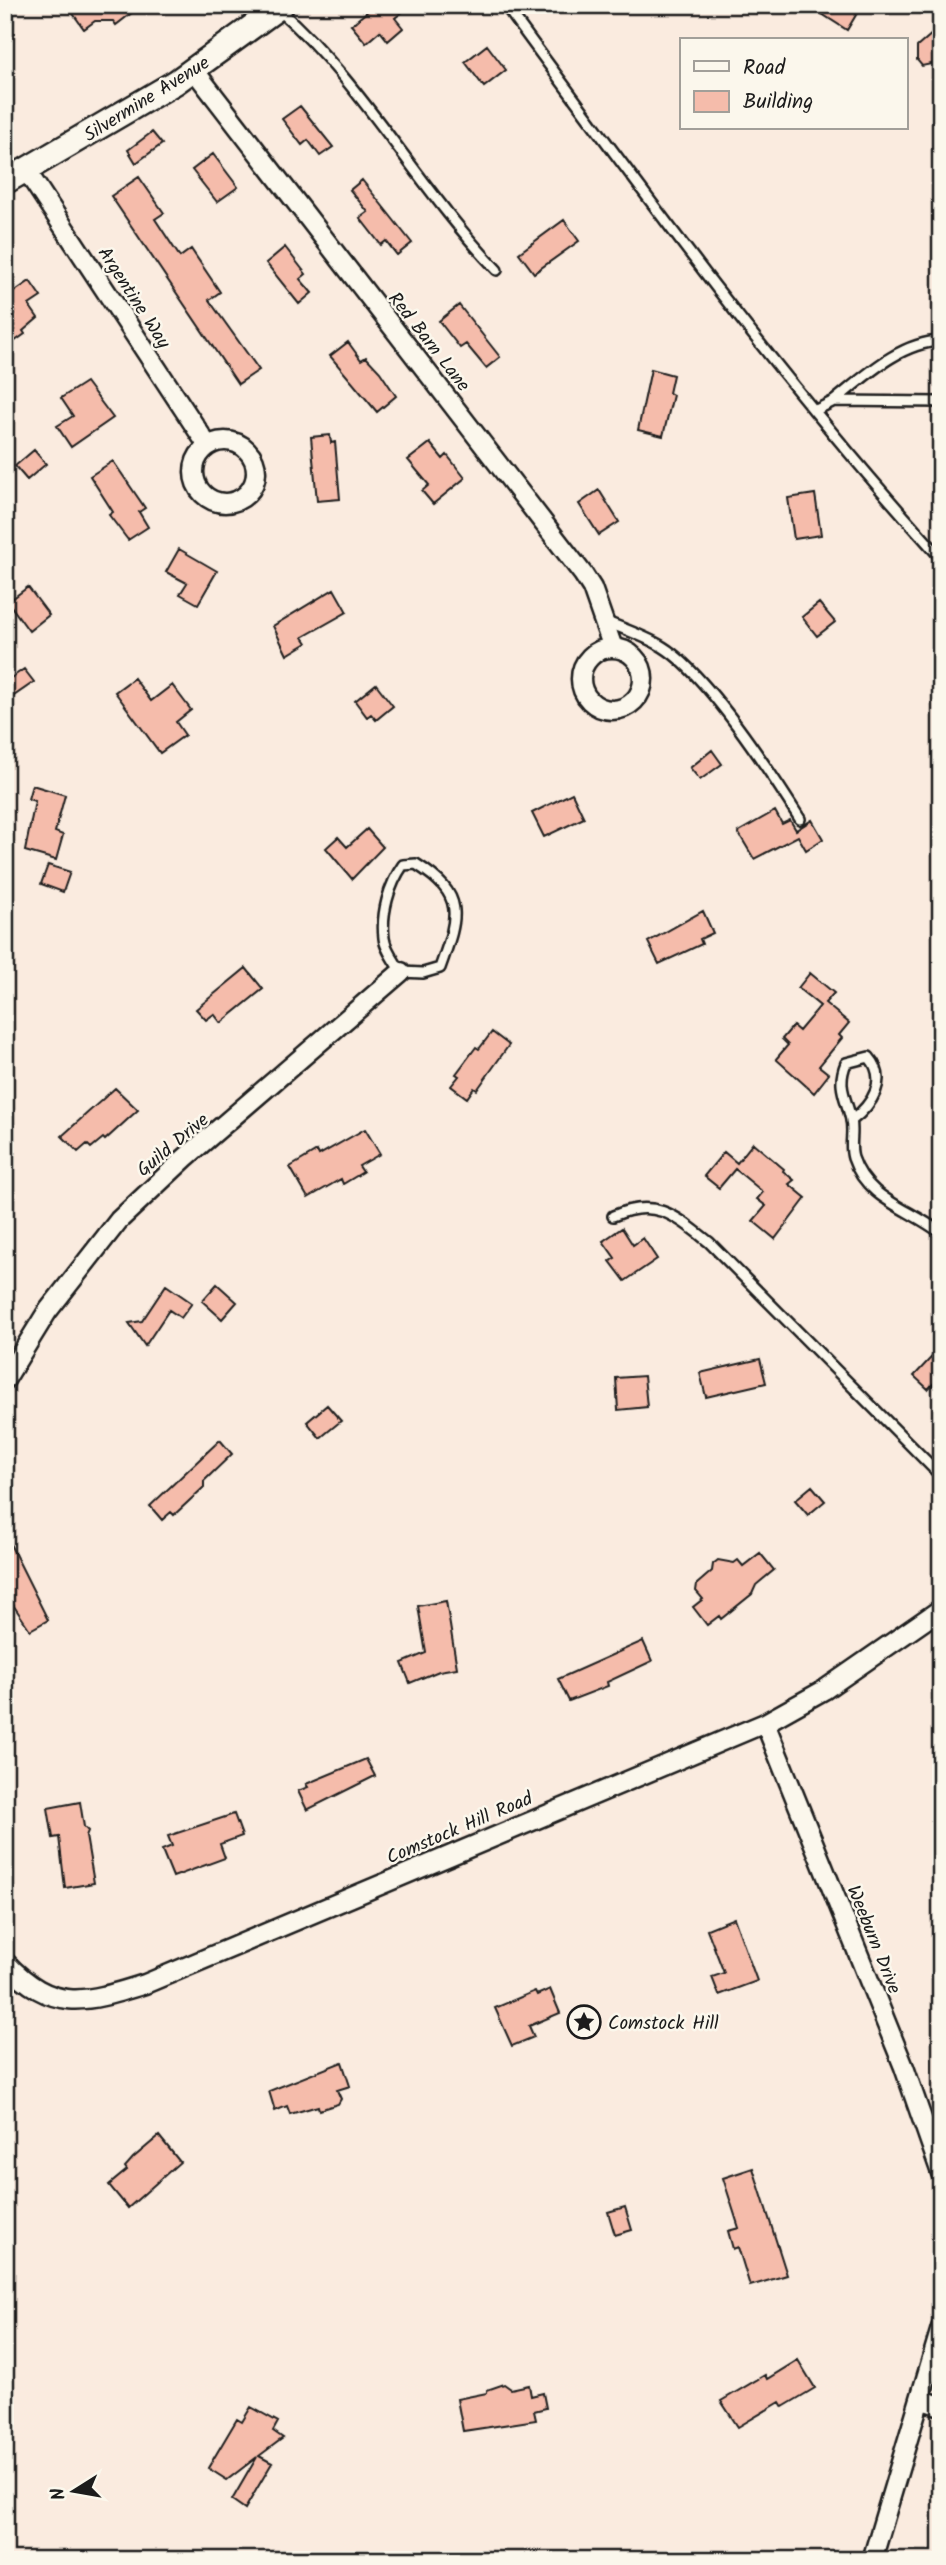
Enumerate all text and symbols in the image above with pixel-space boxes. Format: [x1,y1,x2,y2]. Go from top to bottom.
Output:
legend [680,38,908,130]
street label: Silvermine Avenue [78,49,216,151]
text: Road [743,52,786,85]
text: Building [743,86,813,119]
street label: Argentine Way [89,241,178,356]
street label: Red Barn Lane [380,286,477,399]
street label: Guild Drive [130,1106,216,1185]
street label: Comstock Hill Road [382,1784,538,1873]
street label: Weeburn Drive [838,1881,909,1999]
place icon: Comstock Hill [565,2003,603,2041]
place label: Comstock Hill [608,2009,719,2039]
north arrow [38,2456,108,2526]
text: N [43,2485,75,2503]

